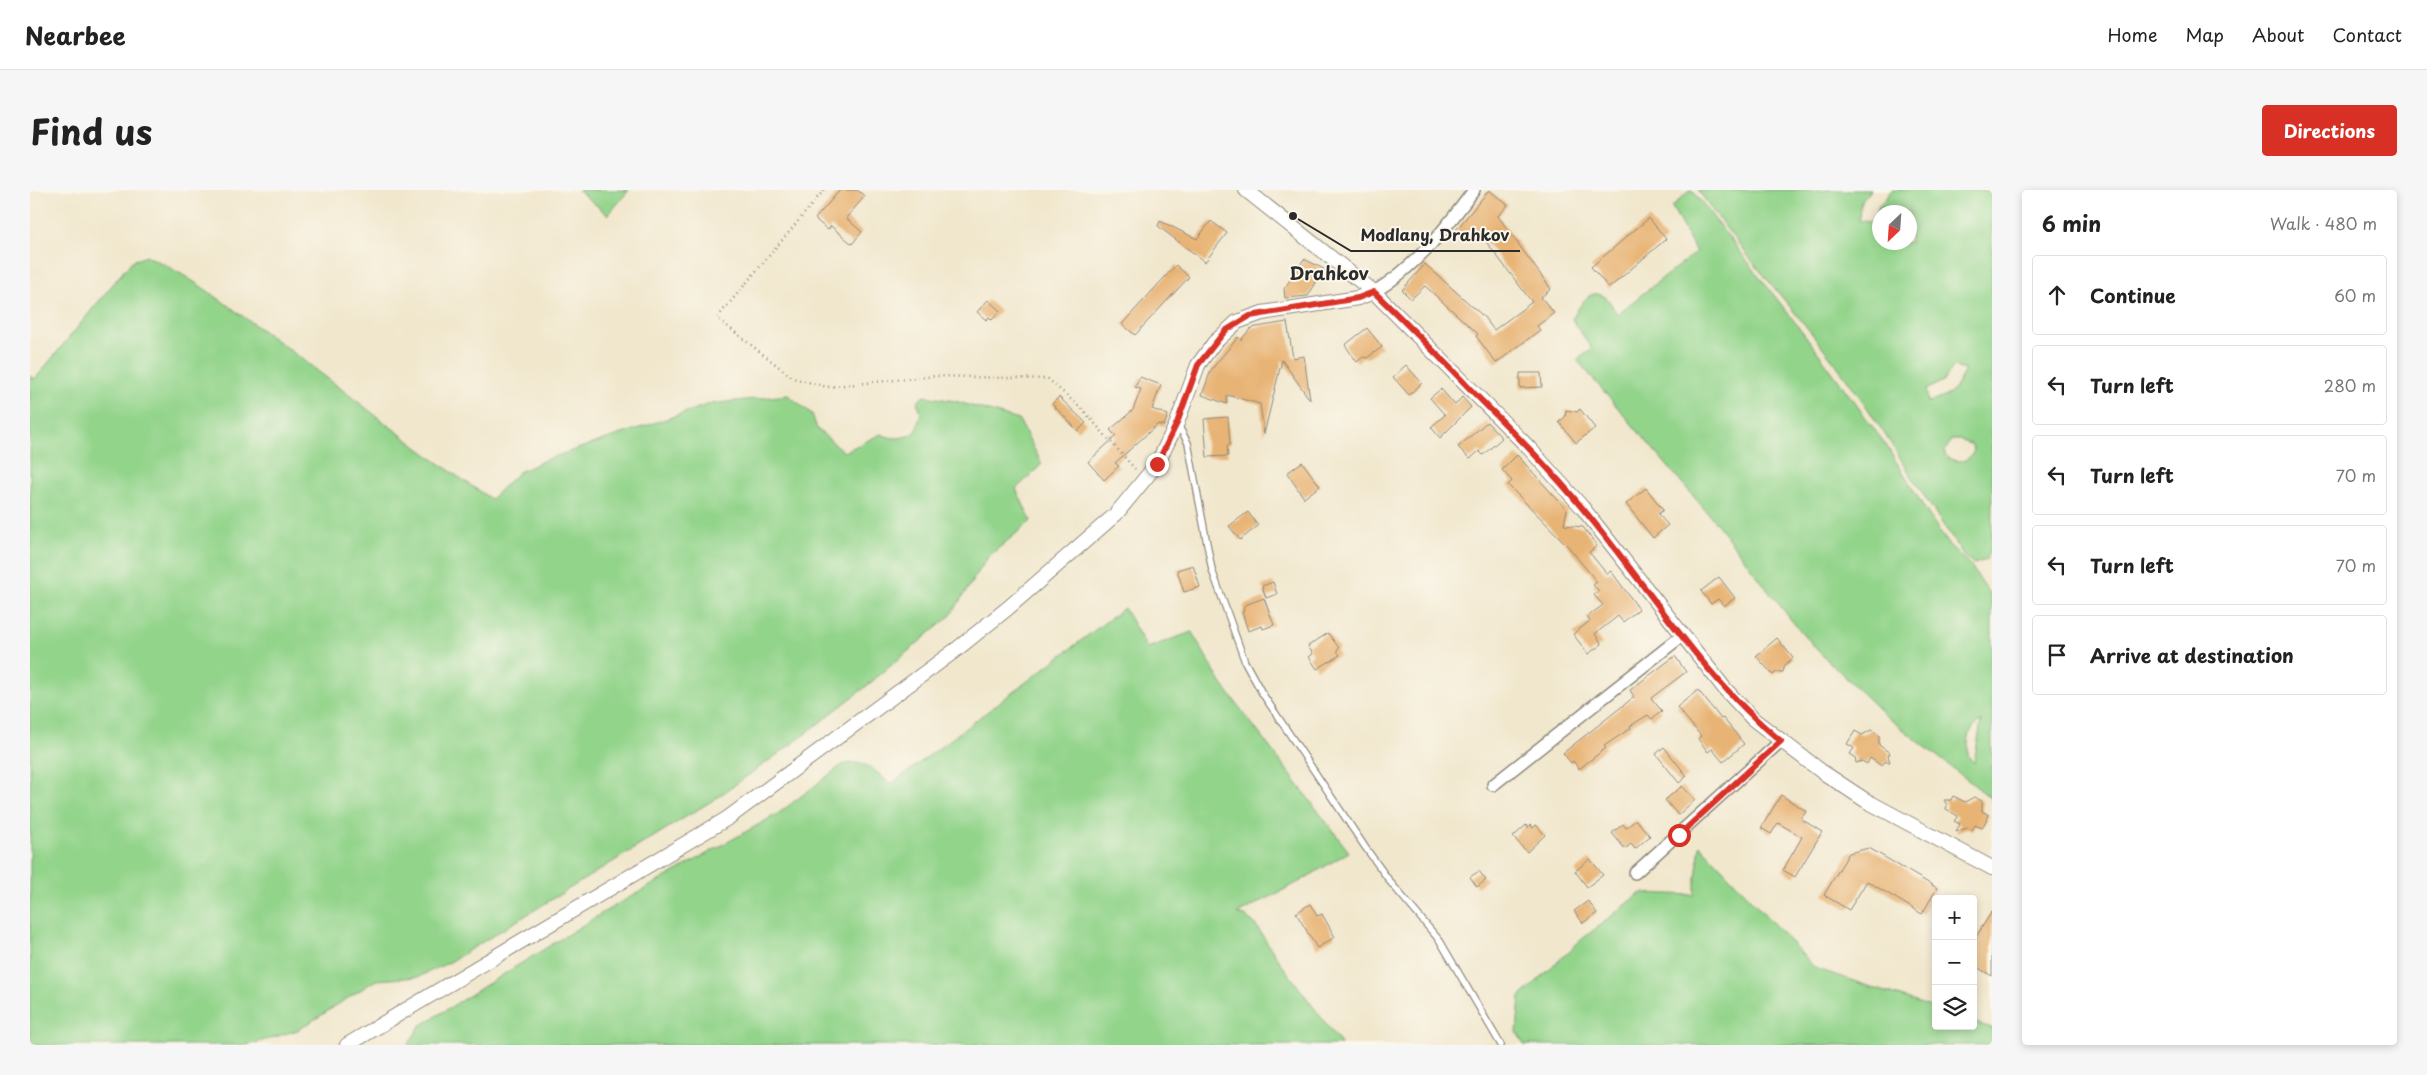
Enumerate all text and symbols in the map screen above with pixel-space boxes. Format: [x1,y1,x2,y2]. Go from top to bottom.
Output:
text: Nearbee [25,17,126,53]
text: Home [2107,21,2157,48]
text: Map [2185,21,2224,48]
text: About [2252,21,2304,48]
text: Contact [2332,21,2402,48]
text: Find us [30,104,152,157]
button: Directions [2262,105,2397,156]
north arrow [1872,205,1917,250]
text: 6 min [2042,207,2101,239]
text: Walk · 480 m [2270,211,2377,235]
callout: Modlany, Drahkov [1351,220,1520,251]
text: Modlany, Drahkov [1361,222,1509,246]
district label: Drahkov [1289,259,1370,286]
icon: ahead [2043,281,2071,309]
text: Continue [2090,281,2176,309]
text: 60 m [2334,283,2376,307]
icon: left [2043,371,2071,399]
text: Turn left [2090,371,2174,399]
text: 280 m [2324,373,2376,397]
route end [1146,453,1169,476]
icon: left [2043,461,2071,489]
text: Turn left [2090,461,2174,489]
text: 70 m [2336,463,2376,487]
icon: left [2043,551,2071,579]
text: Turn left [2090,551,2174,579]
text: 70 m [2336,553,2376,577]
icon: arrive [2043,641,2071,669]
text: Arrive at destination [2090,641,2294,669]
route start [1668,824,1691,847]
map controls [1932,895,1977,1030]
button: + [1932,895,1977,940]
button: − [1932,940,1977,985]
button: layers [1932,985,1977,1030]

